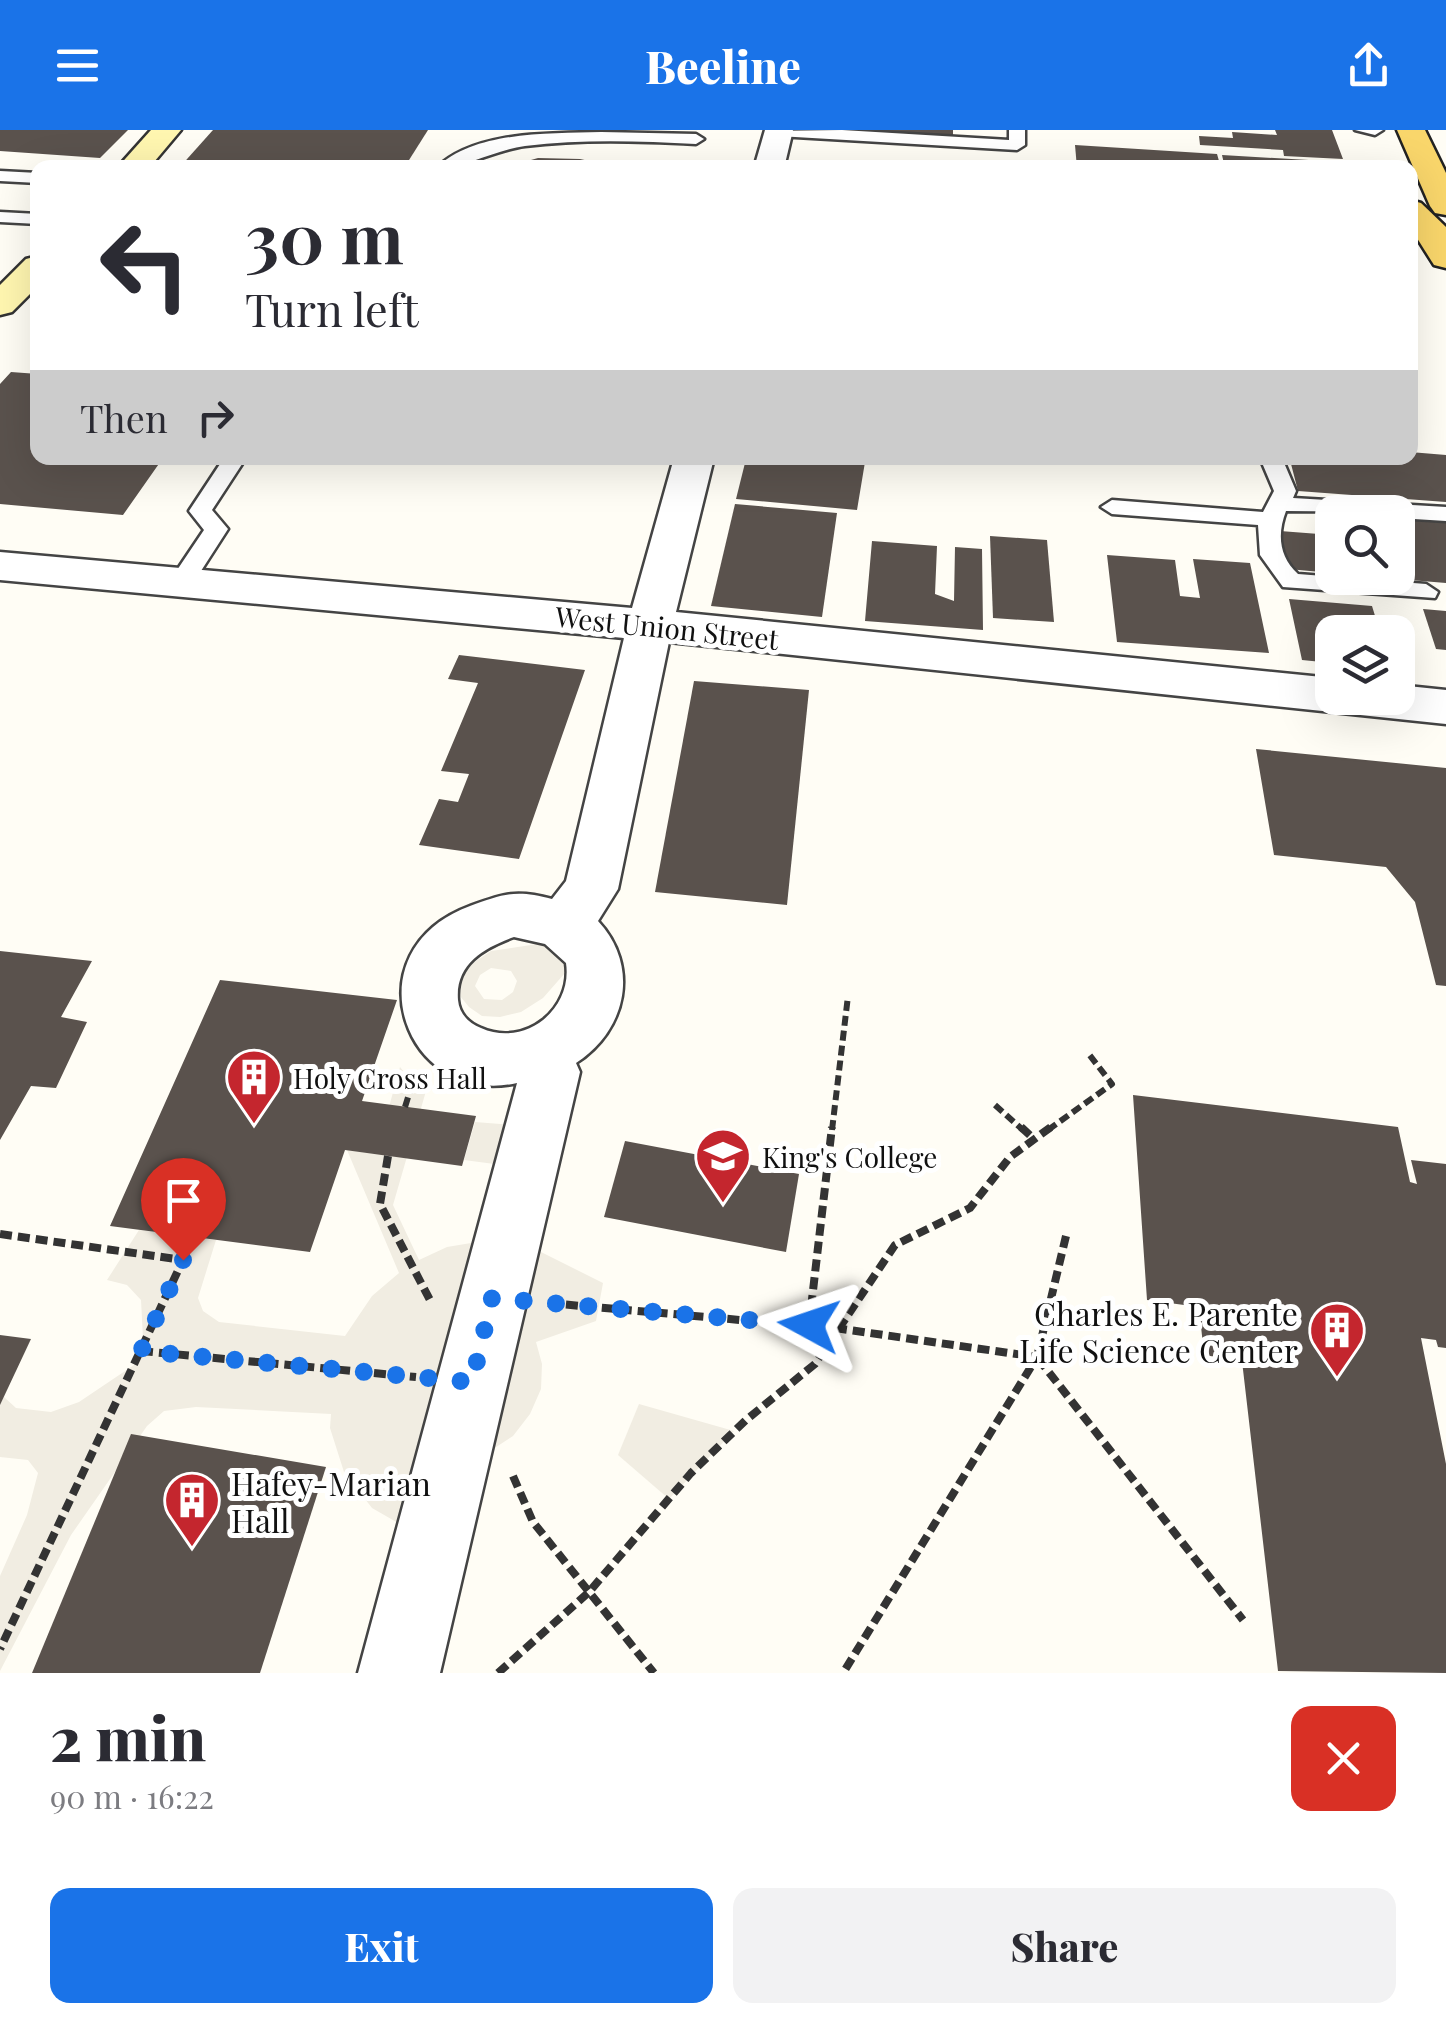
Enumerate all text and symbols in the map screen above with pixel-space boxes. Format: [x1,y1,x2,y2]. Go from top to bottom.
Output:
text: Beeline [645,35,801,95]
icon: menu [50,38,105,93]
icon: share [1341,38,1396,93]
text: 30 m [245,188,404,282]
icon: left [80,200,210,330]
text: Turn left [245,278,419,338]
icon: right [188,390,243,445]
text: Then [80,392,168,443]
map controls [1315,495,1415,715]
button: search [1315,495,1415,595]
street label: West Union Street [553,597,782,657]
button: layers [1315,615,1415,715]
building icon: Holy Cross Hall [224,1047,284,1126]
place label: Holy Cross Hall [293,1059,487,1096]
school or university icon: King's College [693,1126,753,1205]
place label: King's College [762,1138,937,1175]
pin [141,1158,226,1261]
icon: arrive [156,1173,211,1228]
position arrow [757,1273,861,1377]
place label: Charles E. Parente Life Science Center [1019,1291,1298,1371]
building icon: Charles E. Parente Life Science Center [1307,1300,1367,1379]
place label: Hafey-Marian Hall [231,1461,431,1541]
building icon: Hafey-Marian Hall [162,1470,222,1549]
text: 2 min [50,1696,206,1776]
button: close [1291,1706,1396,1811]
text: 90 m · 16:22 [50,1774,214,1817]
button: Exit [50,1888,713,2003]
button: Share [733,1888,1396,2003]

